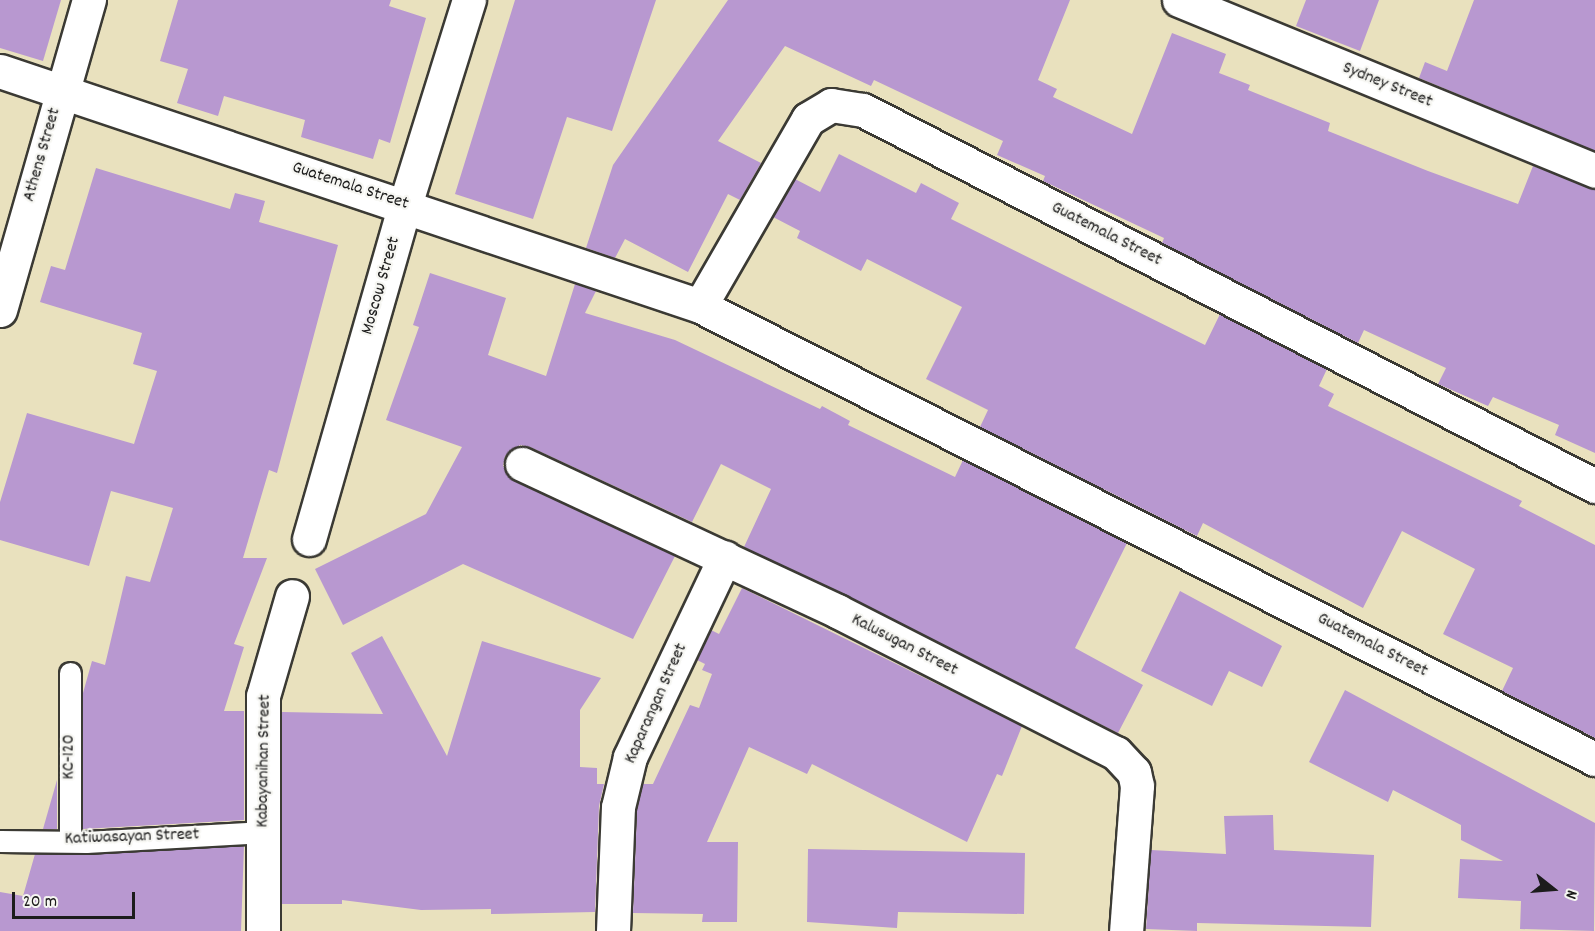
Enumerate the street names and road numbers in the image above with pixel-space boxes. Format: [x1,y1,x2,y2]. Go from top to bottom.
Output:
street label: Sydney Street [1339,58,1435,114]
street label: Athens Street [19,106,67,204]
street label: Guatemala Street [289,158,411,216]
street label: Guatemala Street [1047,198,1165,272]
street label: Moscow Street [358,235,406,337]
street label: Guatemala Street [1313,609,1431,683]
street label: Kalusugan Street [847,610,961,682]
street label: Kaparangan Street [621,640,693,768]
street label: Kabayanihan Street [253,694,277,828]
street label: KC-120 [59,735,81,779]
street label: Katiwasayan Street [64,825,200,851]

